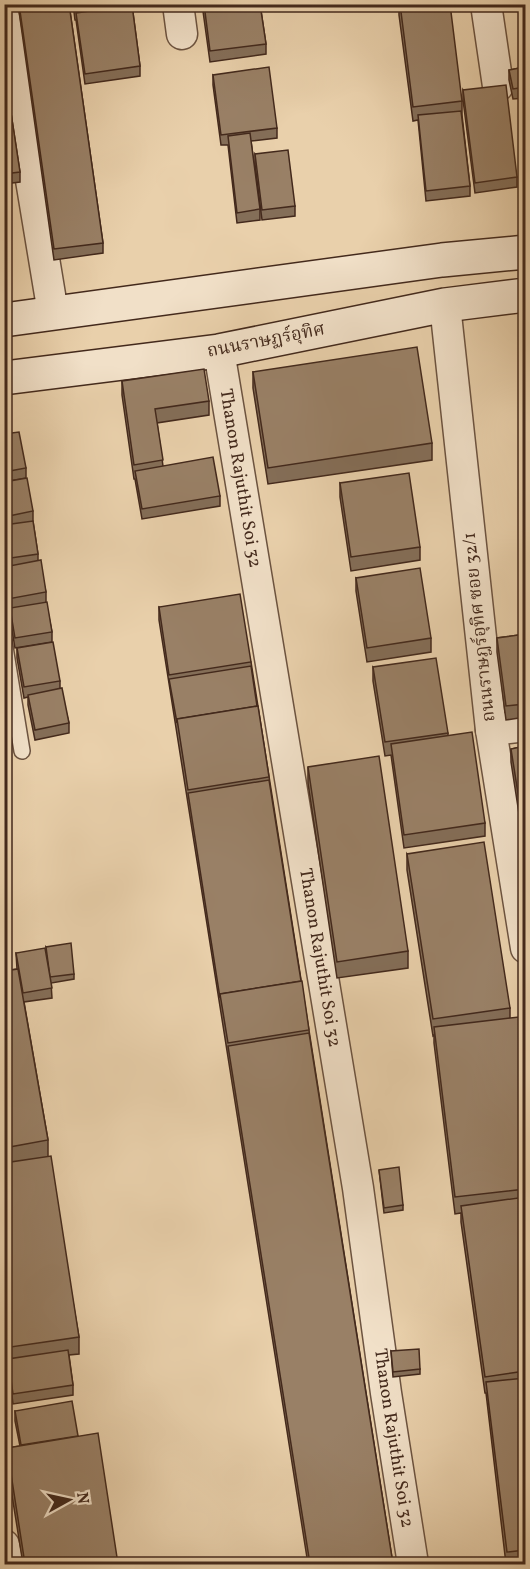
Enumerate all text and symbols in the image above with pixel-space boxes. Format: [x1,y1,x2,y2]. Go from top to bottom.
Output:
street label: ถนนราษฏร์อุทิศ [205,317,327,365]
street label: Thanon Rajuthit Soi 32 [213,387,267,570]
street label: ถนนราษฎร์อุทิศ ซอย 32/1 [458,531,502,723]
street label: Thanon Rajuthit Soi 32 [293,866,347,1049]
street label: Thanon Rajuthit Soi 32 [368,1347,420,1529]
north arrow [39,1470,99,1530]
text: N [70,1491,94,1506]

